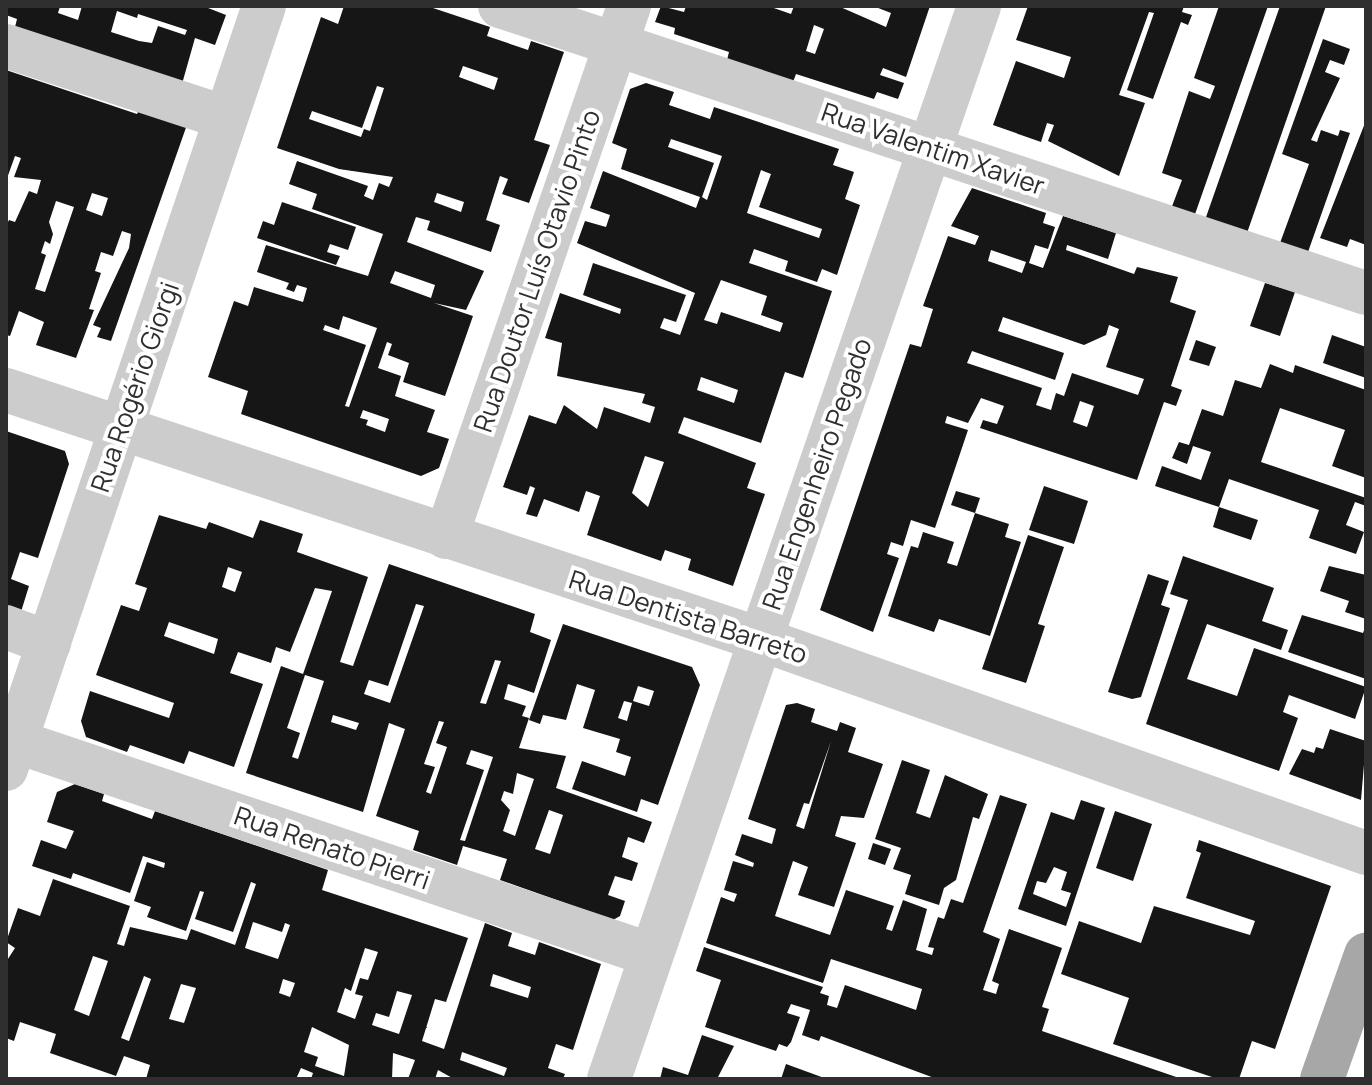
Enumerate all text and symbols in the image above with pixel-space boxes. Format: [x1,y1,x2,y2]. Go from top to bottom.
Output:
street label: Rua Valentim Xavier [817,96,1049,202]
street label: Rua Doutor Luís Otavio Pinto [467,106,607,436]
street label: Rua Rogério Giorgi [84,278,186,496]
street label: Rua Engenheiro Pegado [756,334,878,614]
street label: Rua Dentista Barreto [565,564,811,670]
street label: Rua Renato Pierri [230,800,434,896]

